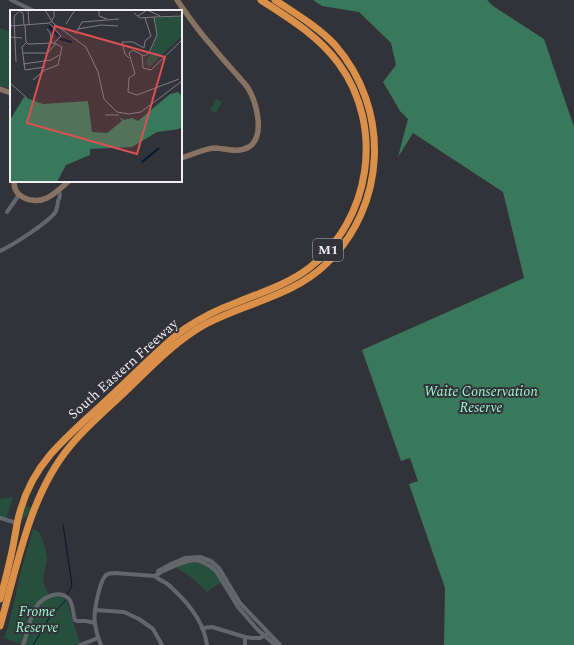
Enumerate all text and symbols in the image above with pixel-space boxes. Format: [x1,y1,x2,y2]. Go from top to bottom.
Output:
inset map [10,10,182,182]
road number: M1 [313,239,343,261]
street label: South Eastern Freeway [63,313,184,424]
park label: Waite Conservation Reserve [424,381,538,418]
park label: Frome Reserve [16,601,58,638]

